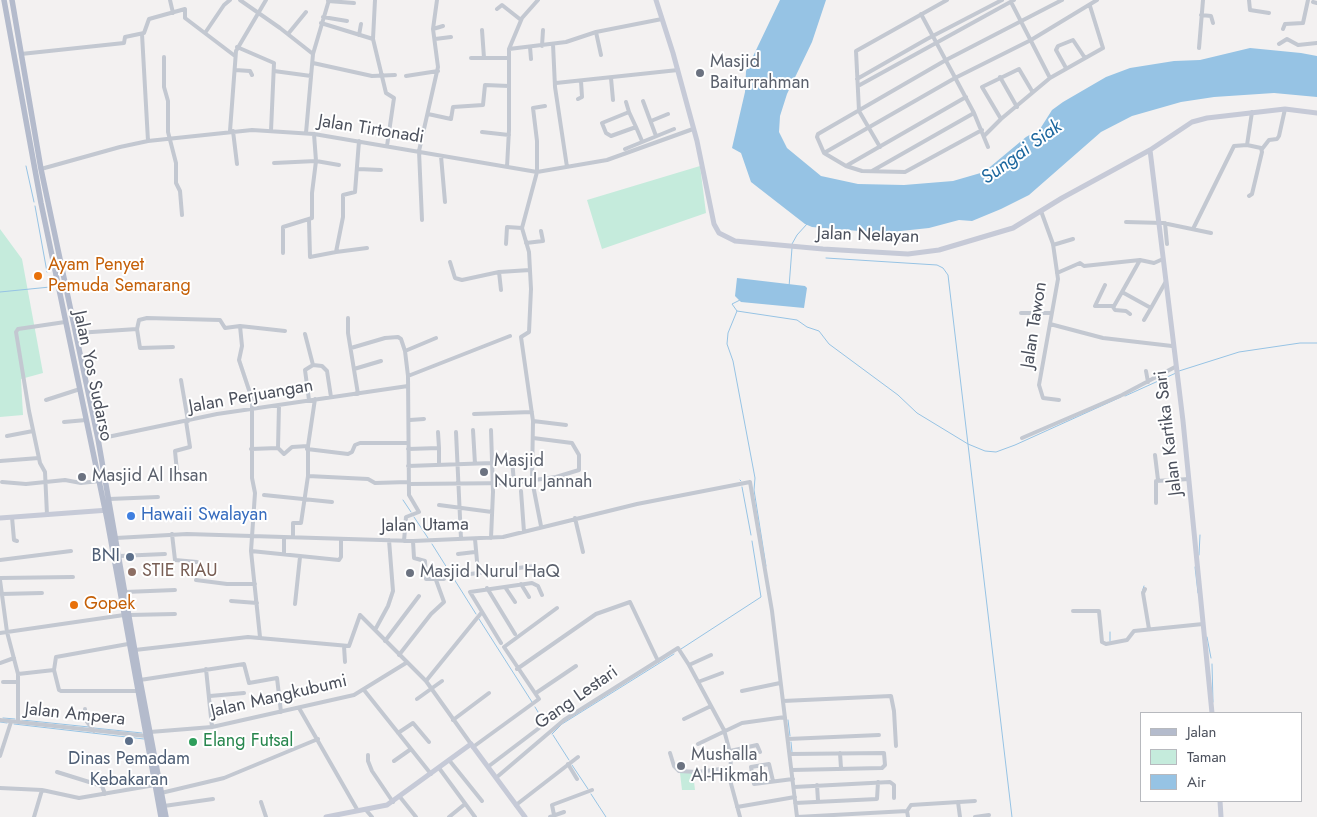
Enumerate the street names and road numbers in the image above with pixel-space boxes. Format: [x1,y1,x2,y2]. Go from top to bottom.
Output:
street label: Jalan Tirtonadi [316,111,426,149]
street label: Jalan Nelayan [816,223,920,249]
street label: Jalan Tawon [1018,280,1052,370]
street label: Jalan Yos Sudarso [68,309,116,443]
street label: Jalan Kartika Sari [1151,369,1187,497]
street label: Jalan Perjuangan [187,375,315,419]
street label: Jalan Utama [381,514,469,538]
street label: Gang Lestari [531,662,623,734]
street label: Jalan Mangkubumi [209,671,349,723]
street label: Jalan Ampera [24,699,126,731]

